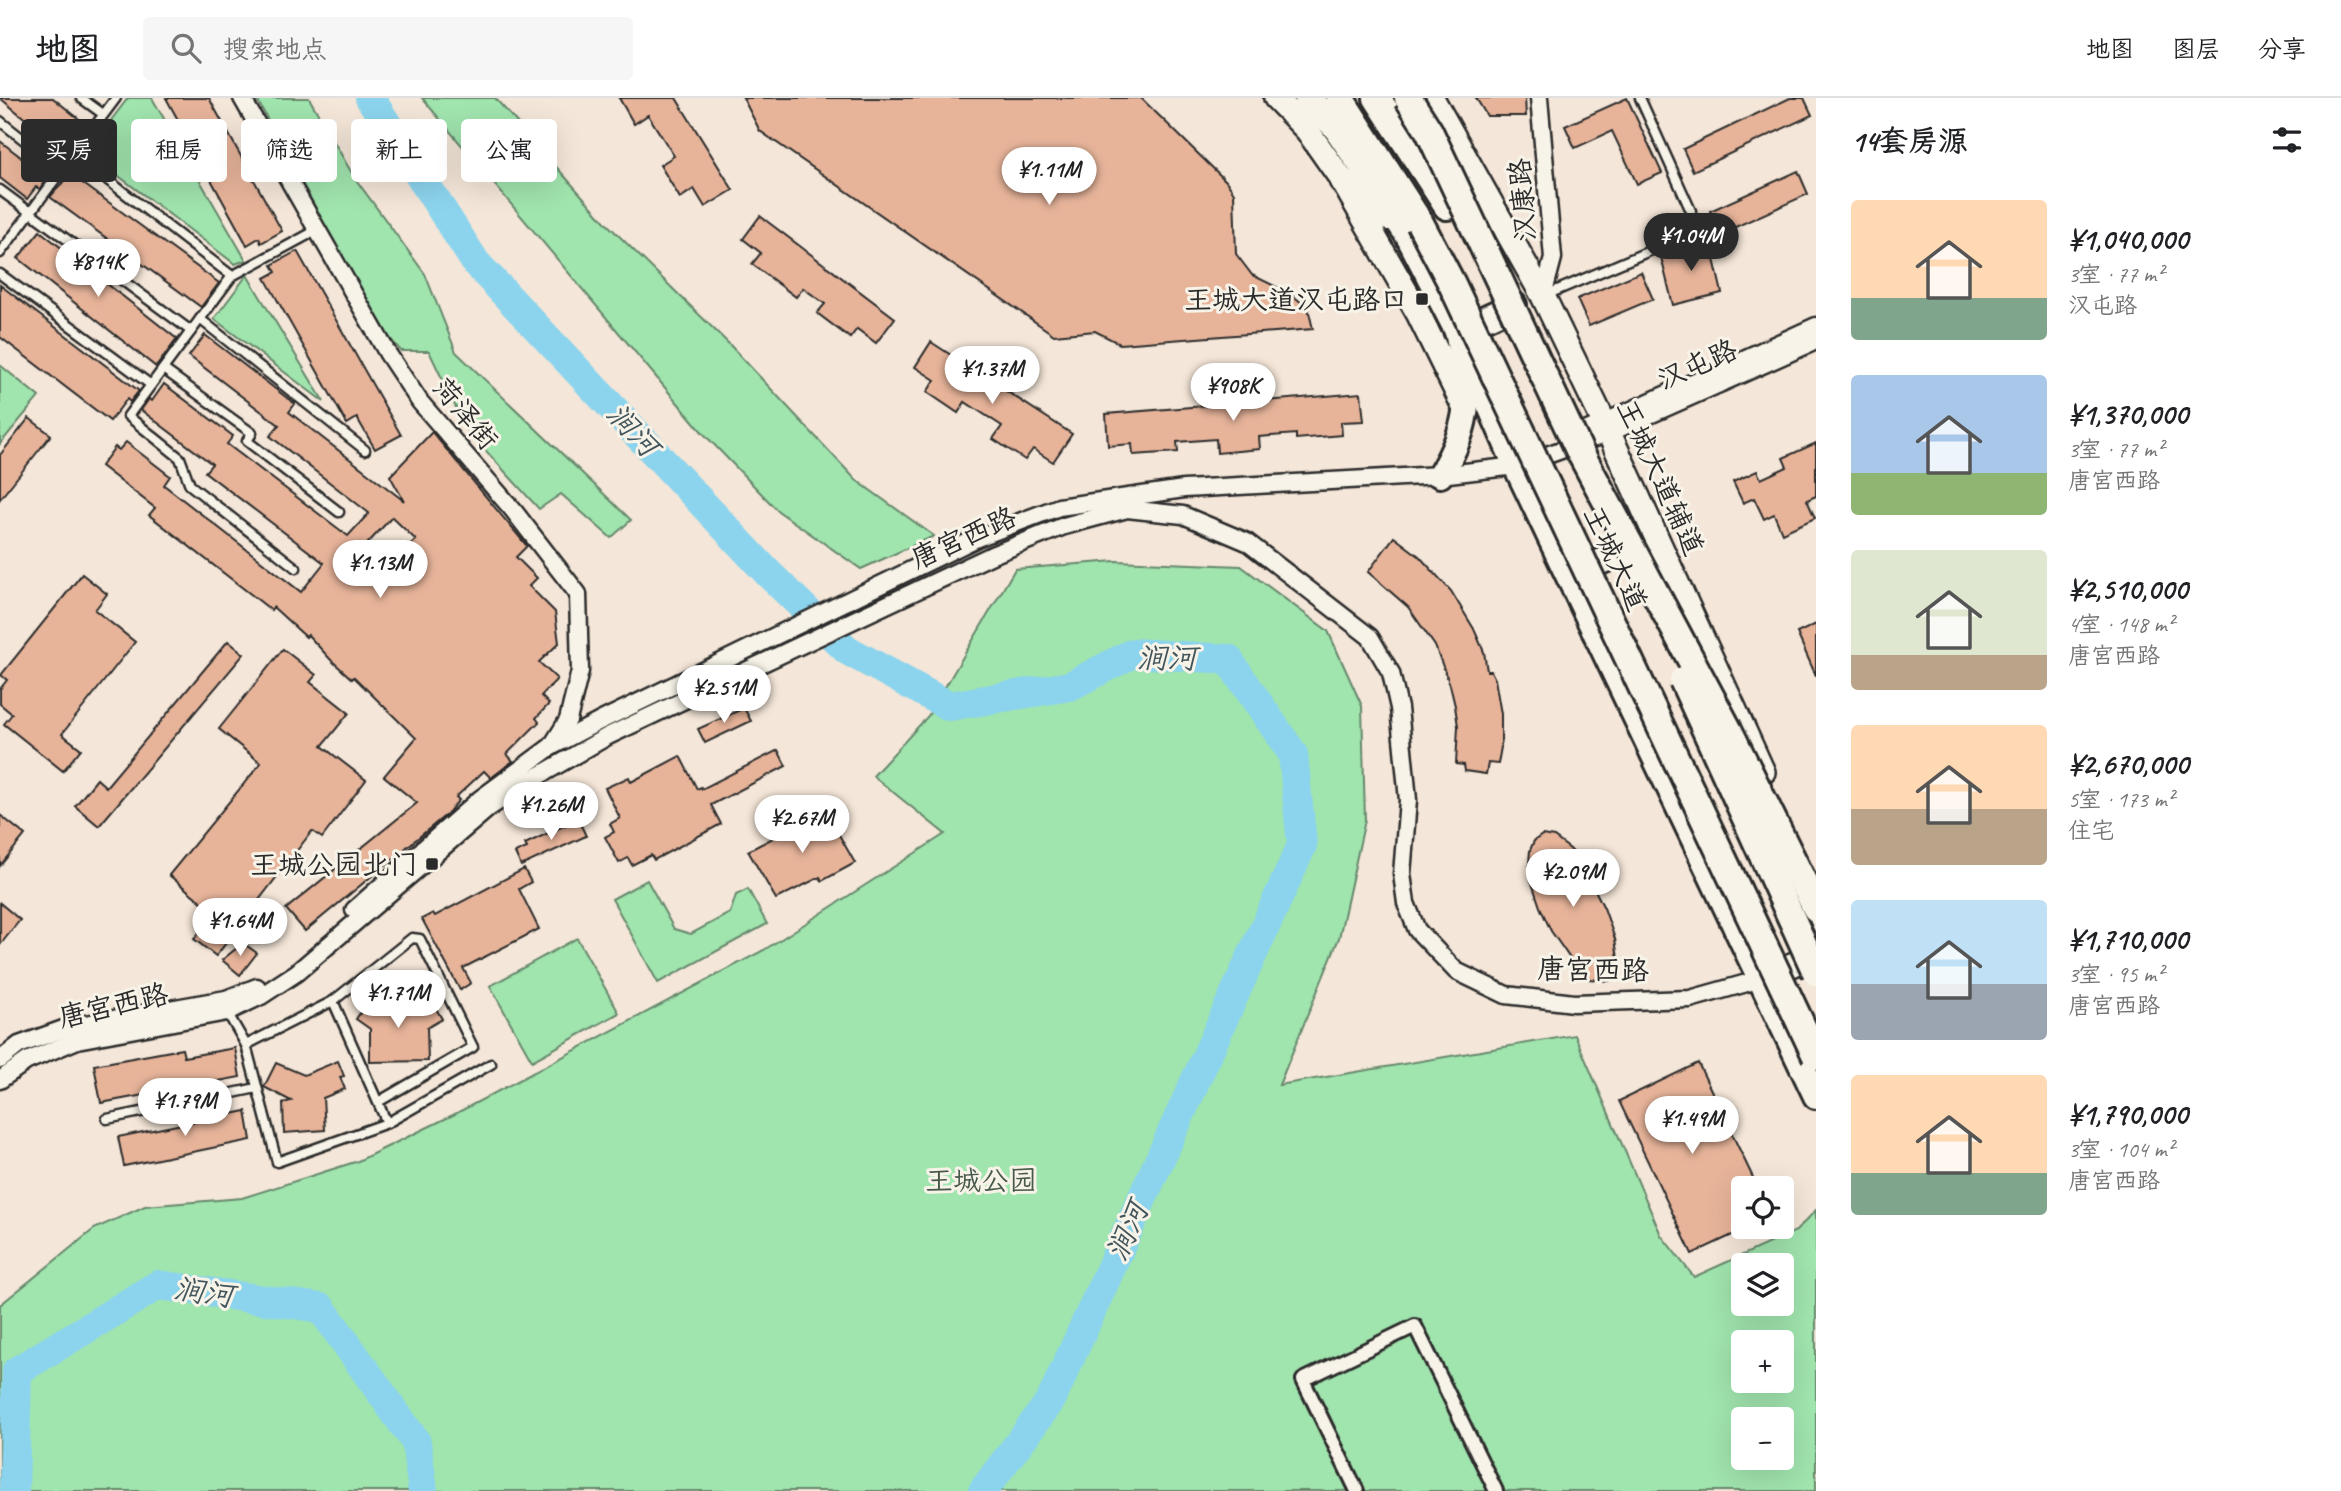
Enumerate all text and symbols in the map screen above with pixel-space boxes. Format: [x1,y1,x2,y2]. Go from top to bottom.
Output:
search box [143,17,633,80]
text: 地图 [35,28,101,70]
icon: search [167,29,205,67]
text: 搜索地点 [223,33,327,66]
text: 地图 [2086,34,2134,64]
text: 图层 [2172,34,2220,64]
text: 分享 [2258,34,2306,64]
chip: 买房 [21,119,117,182]
chip: 租房 [131,119,227,182]
chip: 筛选 [241,119,337,182]
chip: 新上 [351,119,447,182]
chip: 公寓 [461,119,557,182]
icon: filters [2268,121,2306,159]
text: 14套房源 [1851,122,1968,160]
pin: ¥1.11M [992,148,1106,207]
text: ¥1.11M [1018,155,1080,184]
street label: 汉康路 [1501,157,1544,243]
pin: ¥1.04M [1634,214,1748,273]
text: ¥1,040,000 [2068,220,2188,258]
text: ¥1.04M [1660,221,1722,250]
icon: home [1907,228,1991,312]
pin: ¥814K [49,240,147,299]
text: ¥814K [71,247,125,276]
text: 3室 · 77 m² [2068,260,2163,289]
place label: 王城大道汉屯路口 [1184,282,1408,317]
marker: 王城大道汉屯路口 [1414,291,1430,307]
text: 汉屯路 [2068,291,2137,320]
street label: 汉屯路 [1652,331,1743,398]
pin: ¥1.37M [935,346,1049,406]
text: ¥1.37M [961,354,1023,383]
pin: ¥908K [1184,364,1282,423]
street label: 菏泽街 [425,370,506,457]
text: ¥908K [1207,371,1259,400]
street label: 王城大道辅道 [1610,394,1712,560]
water label: 涧河 [599,395,671,469]
text: ¥1,370,000 [2068,395,2188,433]
icon: home [1907,403,1991,487]
text: 3室 · 77 m² [2068,435,2163,464]
text: 唐宫西路 [2068,466,2160,495]
street label: 唐宫西路 [905,499,1021,576]
street label: 王城大道 [1577,500,1655,616]
pin: ¥1.13M [323,540,437,600]
text: ¥1.13M [349,548,411,577]
text: ¥2,510,000 [2068,570,2187,608]
icon: home [1907,578,1991,662]
text: 4室 · 148 m² [2068,610,2174,639]
water label: 涧河 [1137,639,1202,677]
text: 唐宫西路 [2068,641,2160,670]
pin: ¥2.51M [667,666,781,725]
text: ¥2.51M [693,673,755,702]
text: ¥2,670,000 [2068,745,2188,783]
icon: home [1907,753,1991,837]
pin: ¥1.26M [494,782,608,842]
text: 5室 · 173 m² [2068,785,2174,814]
text: ¥1.26M [519,790,583,819]
pin: ¥2.67M [745,796,859,855]
text: ¥2.67M [770,803,834,832]
text: 住宅 [2068,816,2114,845]
place label: 王城公园北门 [250,847,418,882]
pin: ¥2.09M [1516,850,1630,909]
marker: 王城公园北门 [424,856,440,872]
text: ¥2.09M [1542,857,1604,886]
pin: ¥1.64M [183,898,297,958]
text: ¥1.64M [208,906,272,935]
text: ¥1,710,000 [2068,920,2188,958]
icon: home [1907,928,1991,1012]
street label: 唐宫西路 [1537,951,1649,988]
text: 3室 · 95 m² [2068,960,2163,989]
pin: ¥1.71M [341,970,455,1030]
street label: 唐宫西路 [55,976,172,1035]
text: ¥1.71M [367,978,429,1007]
text: 唐宫西路 [2068,991,2160,1020]
pin: ¥1.79M [128,1079,242,1138]
text: ¥1.79M [154,1086,216,1115]
text: ¥1,790,000 [2068,1095,2187,1133]
pin: ¥1.49M [1635,1096,1749,1156]
icon: home [1907,1103,1991,1187]
text: ¥1.49M [1661,1104,1723,1133]
text: 3室 · 104 m² [2068,1135,2174,1164]
park label: 王城公园 [925,1163,1037,1198]
text: 唐宫西路 [2068,1166,2160,1195]
map controls [1731,1176,1794,1470]
button: locate [1731,1176,1794,1239]
water label: 涧河 [1097,1191,1159,1266]
button: layers [1731,1253,1794,1316]
water label: 涧河 [172,1269,241,1316]
button: + [1731,1330,1794,1393]
button: − [1731,1407,1794,1470]

